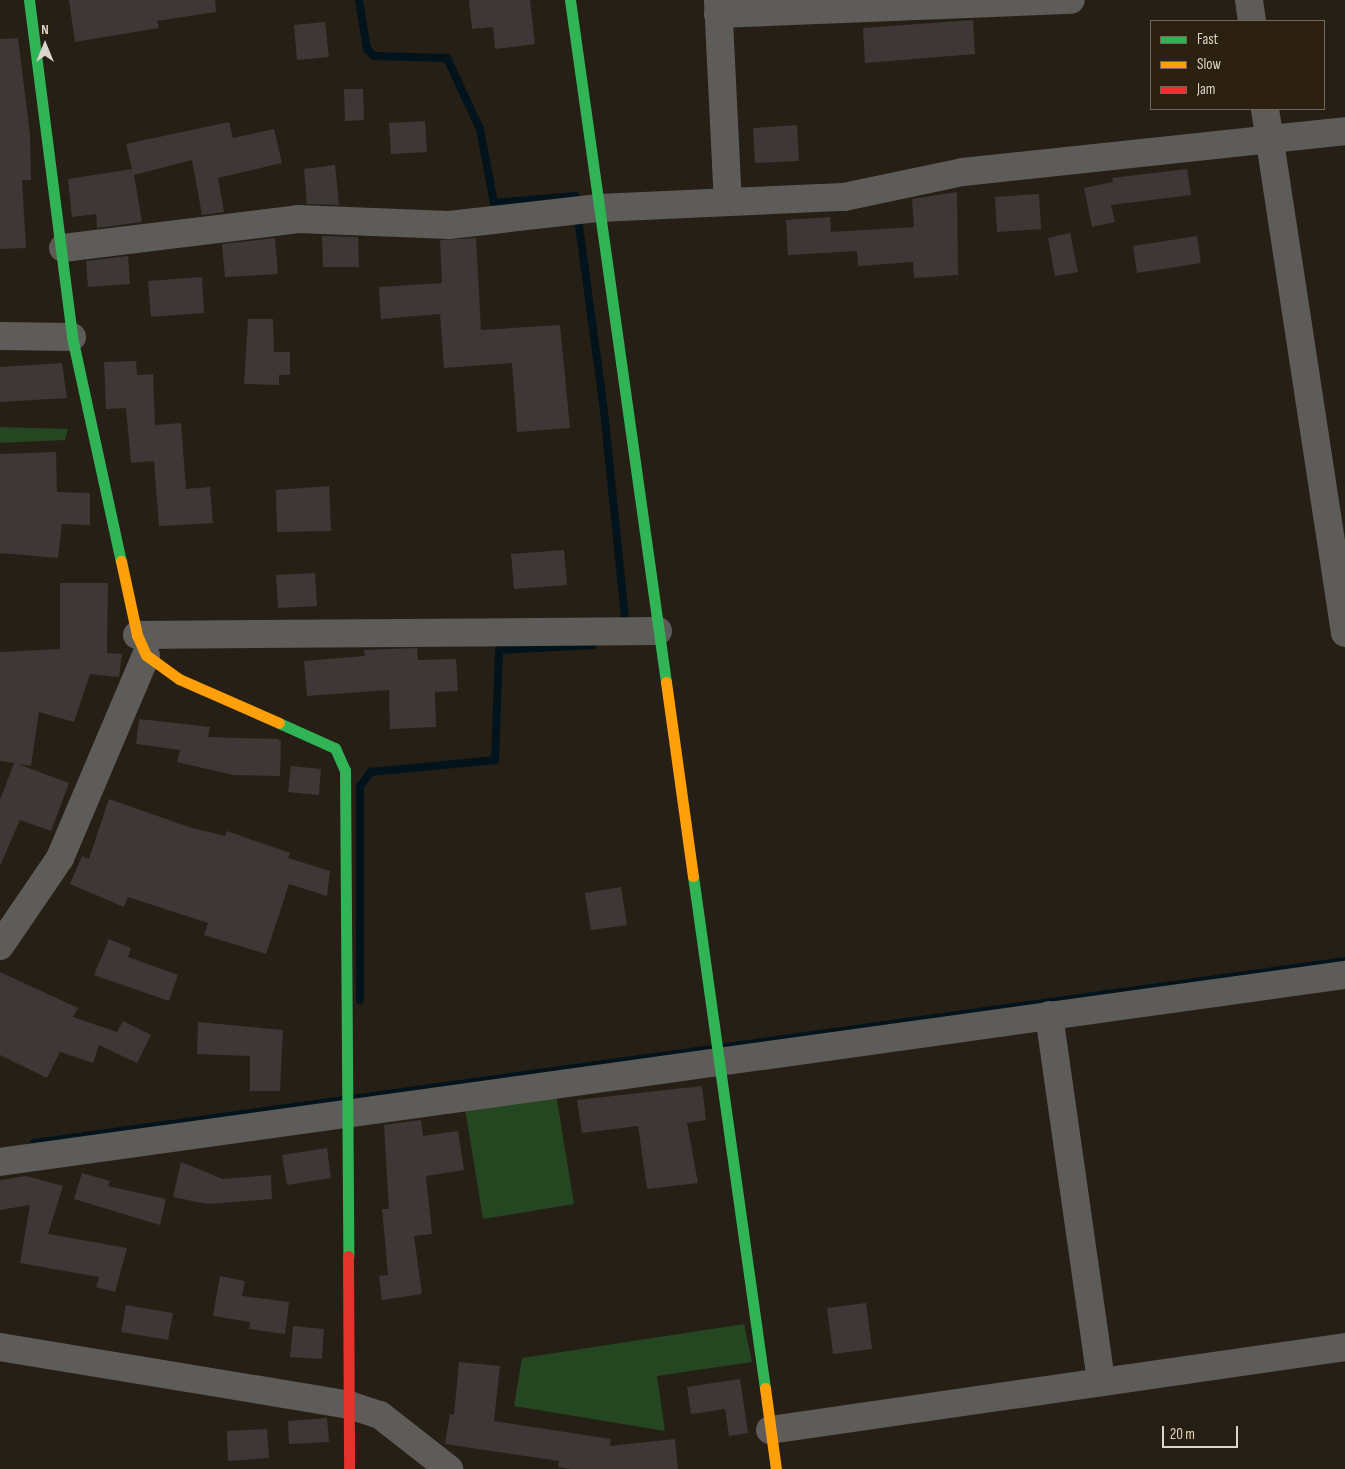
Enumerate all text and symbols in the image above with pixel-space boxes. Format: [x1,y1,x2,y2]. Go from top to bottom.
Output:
north arrow [20,20,70,70]
legend [1150,20,1325,110]
text: N [41,21,49,38]
text: Fast [1197,30,1218,49]
text: Slow [1197,55,1221,74]
text: Jam [1197,80,1215,99]
scale bar [1165,1416,1241,1448]
text: 20 m [1170,1425,1195,1444]

